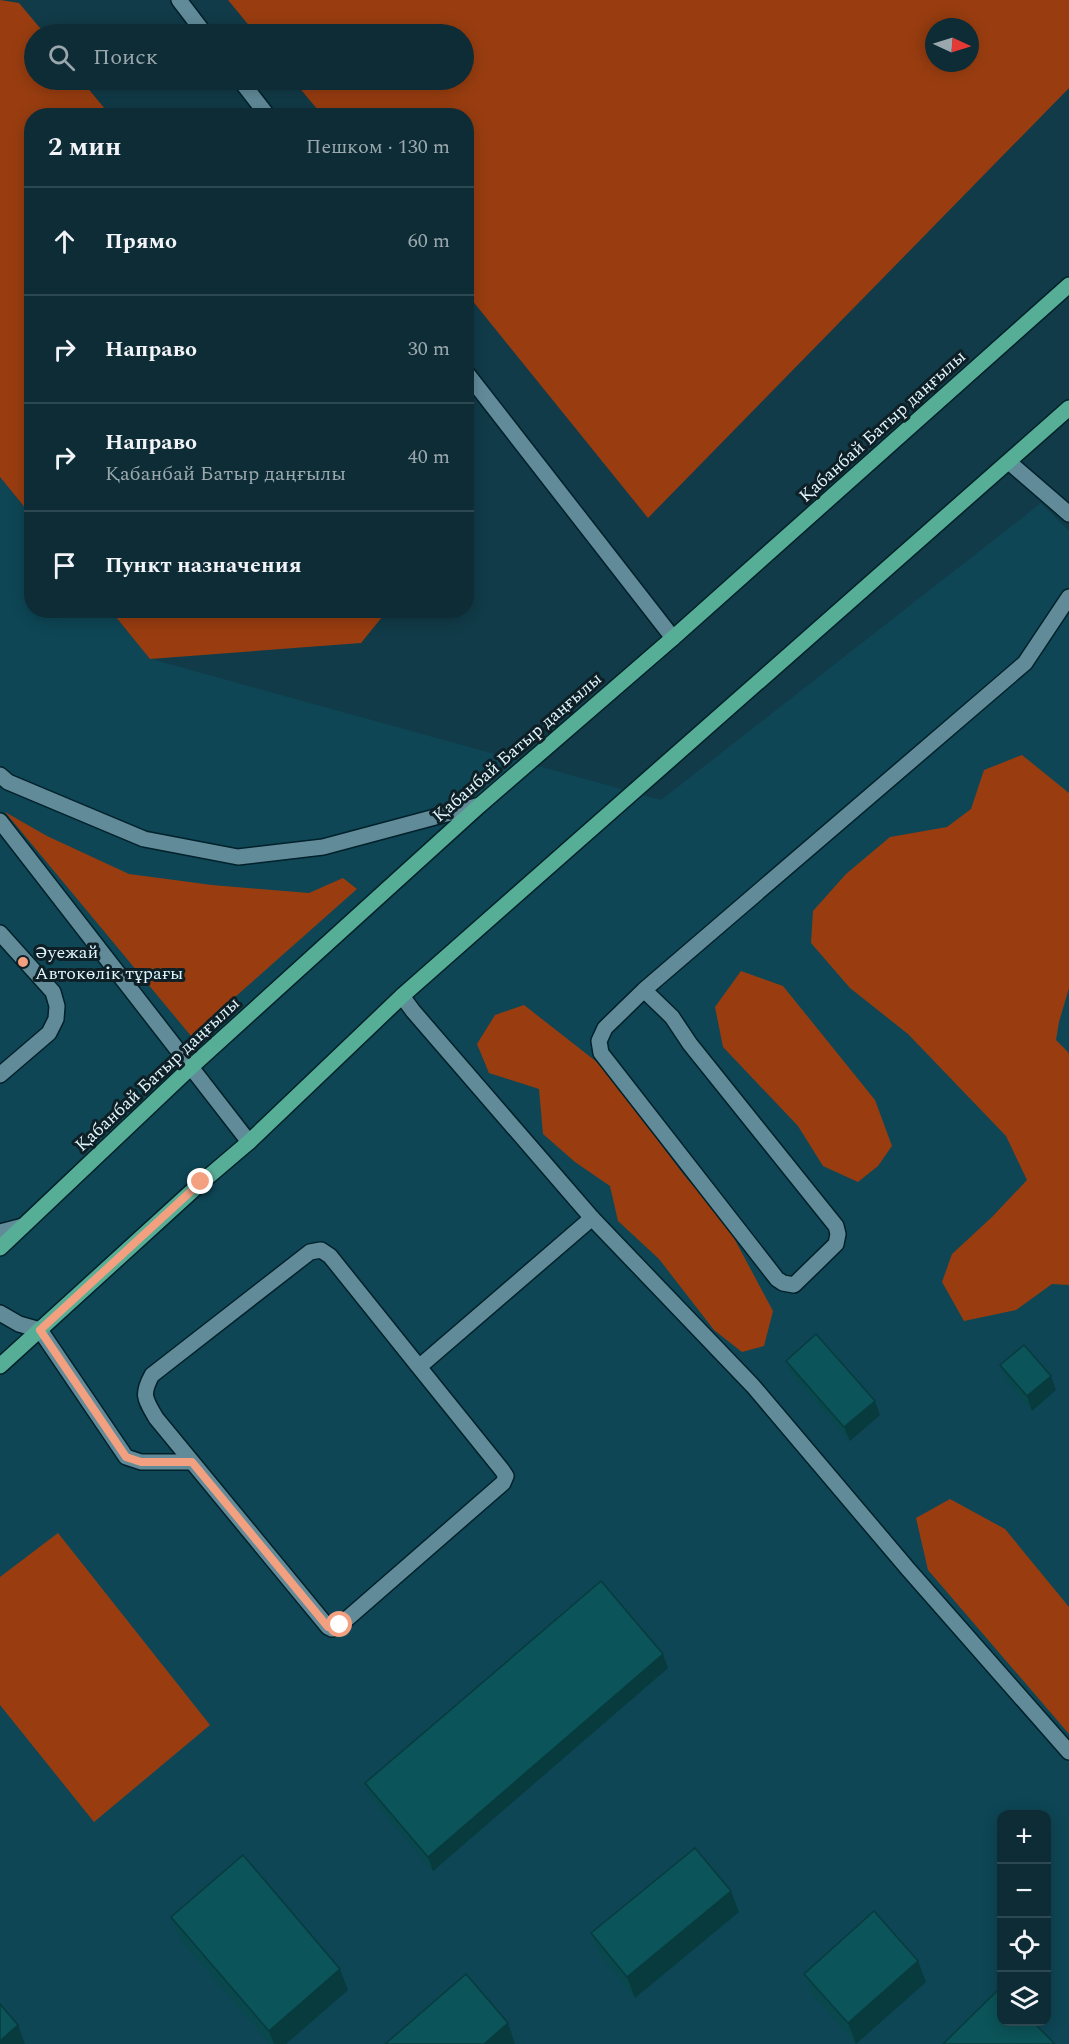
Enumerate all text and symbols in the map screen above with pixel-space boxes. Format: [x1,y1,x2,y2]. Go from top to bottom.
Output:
north arrow [925,18,979,72]
search box [24,24,474,90]
icon: search [45,41,78,74]
text: Поиск [93,41,158,74]
text: 2 мин [48,127,121,167]
text: Пешком · 130 m [306,132,450,162]
icon: ahead [48,225,81,258]
text: Прямо [105,225,177,258]
text: 60 m [408,226,450,256]
icon: right [48,333,81,366]
text: Направо [105,333,197,366]
text: 30 m [408,334,450,364]
street label: Қабанбай Батыр даңғылы [793,344,972,509]
text: Направо [105,426,197,459]
icon: right [48,441,81,474]
text: 40 m [408,442,450,472]
text: Қабанбай Батыр даңғылы [105,459,346,489]
icon: arrive [48,549,81,582]
text: Пункт назначения [105,549,302,582]
street label: Қабанбай Батыр даңғылы [427,666,608,829]
place label: Әуежай Автокөлік тұрағы [35,939,183,987]
marker: Әуежай Автокөлік тұрағы [16,955,30,969]
street label: Қабанбай Батыр даңғылы [69,991,246,1158]
route end [187,1168,213,1194]
route start [326,1611,352,1637]
map controls [997,1810,1051,2026]
button: + [997,1810,1051,1864]
button: − [997,1864,1051,1918]
button: locate [997,1918,1051,1972]
button: layers [997,1972,1051,2026]

